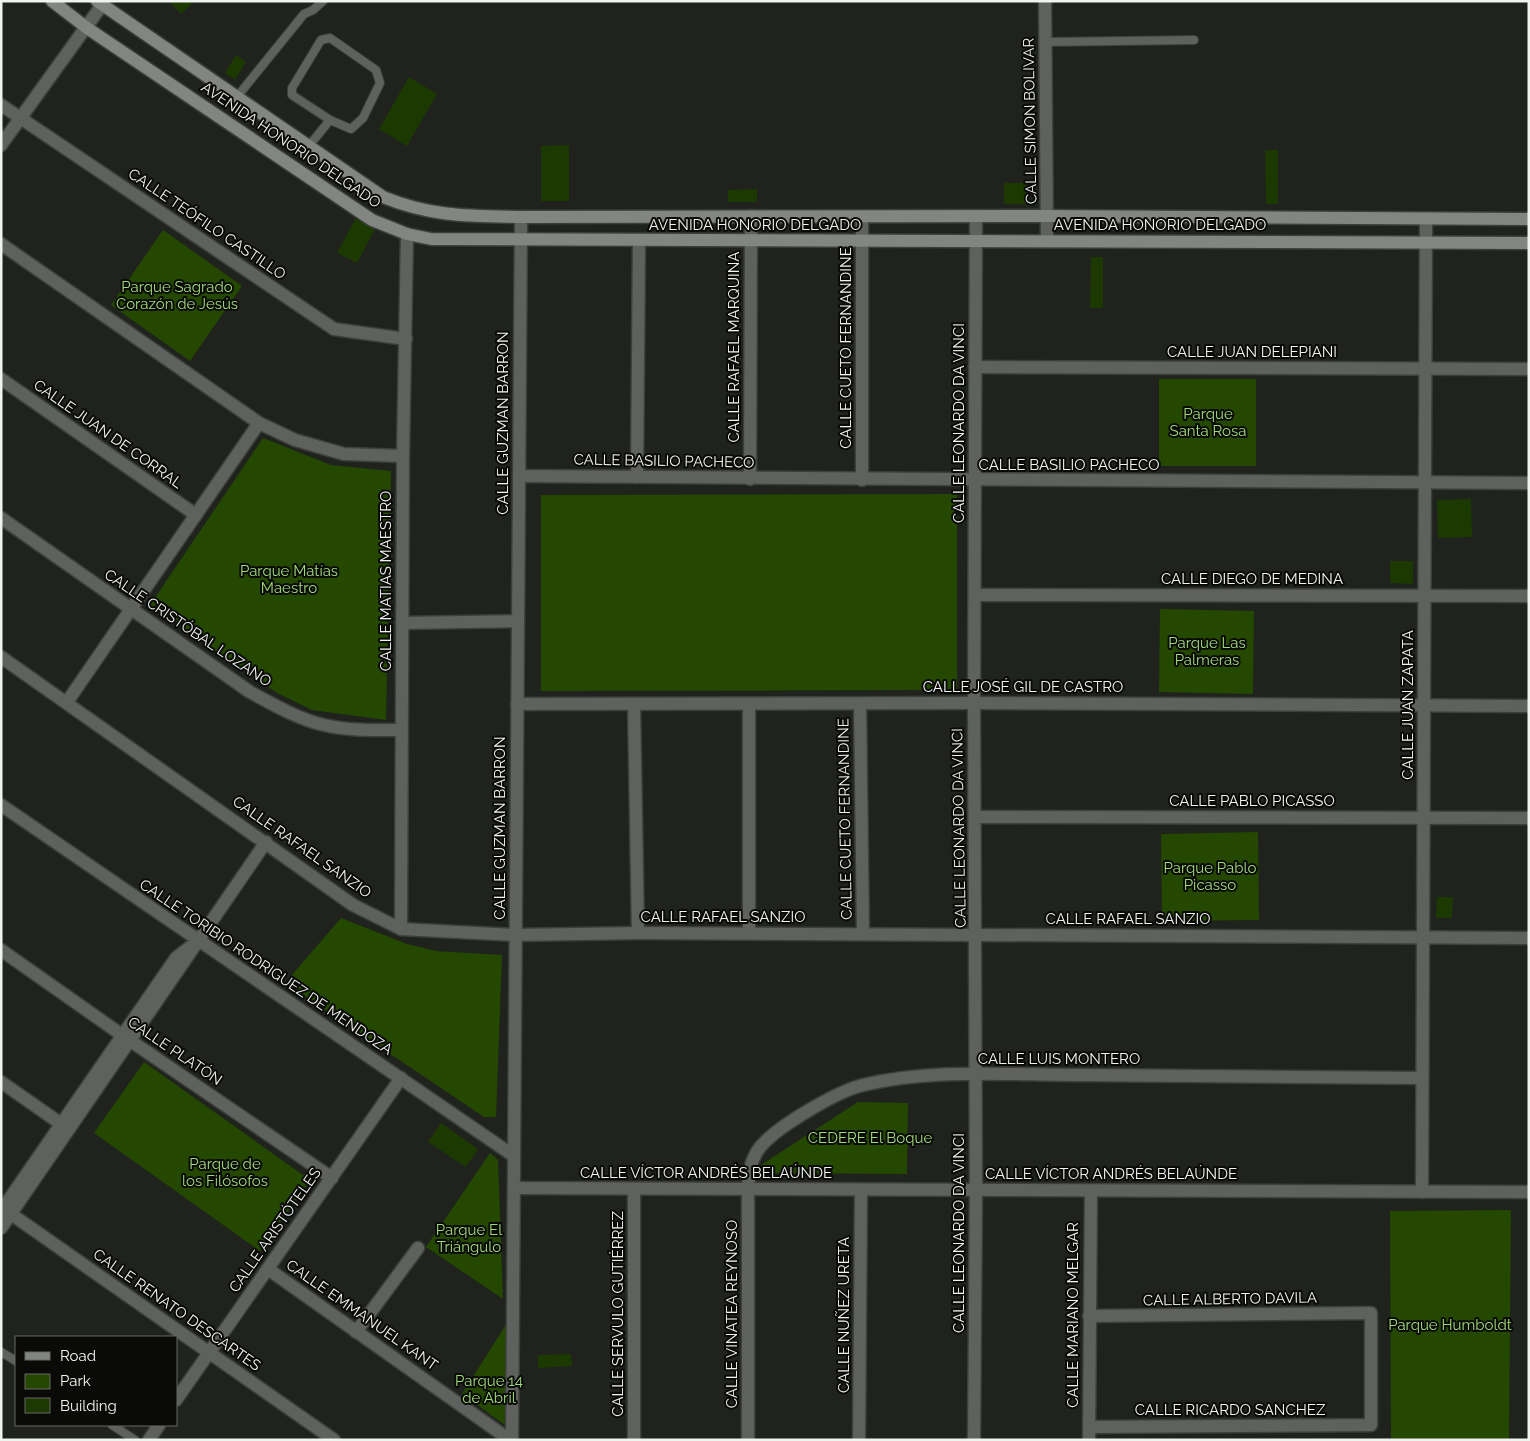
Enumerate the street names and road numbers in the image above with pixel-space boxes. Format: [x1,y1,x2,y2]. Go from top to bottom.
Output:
street label: CALLE SIMON BOLIVAR [1020,37,1040,204]
street label: AVENIDA HONORIO DELGADO [198,78,384,212]
street label: CALLE TEÓFILO CASTILLO [125,165,289,283]
street label: AVENIDA HONORIO DELGADO [649,216,861,234]
street label: AVENIDA HONORIO DELGADO [1054,216,1266,234]
street label: CALLE CUETO FERNANDINE [837,247,855,449]
street label: CALLE RAFAEL MARQUINA [725,251,743,443]
street label: CALLE LEONARDO DA VINCI [950,323,968,523]
street label: CALLE GUZMAN BARRON [494,331,512,515]
street label: CALLE JUAN DELEPIANI [1167,343,1337,361]
street label: CALLE JUAN DE CORRAL [30,376,186,492]
street label: CALLE BASILIO PACHECO [573,450,755,472]
street label: CALLE BASILIO PACHECO [979,456,1159,474]
street label: CALLE MATIAS MAESTRO [377,491,395,671]
street label: CALLE CRISTÓBAL LOZANO [101,565,275,691]
street label: CALLE DIEGO DE MEDINA [1161,570,1343,588]
street label: CALLE JUAN ZAPATA [1399,630,1417,780]
street label: CALLE JOSÉ GIL DE CASTRO [923,678,1123,696]
street label: CALLE CUETO FERNANDINE [834,718,856,920]
street label: CALLE LEONARDO DA VINCI [948,728,970,928]
street label: CALLE GUZMAN BARRON [491,736,509,920]
street label: CALLE RAFAEL SANZIO [229,792,375,902]
street label: CALLE PABLO PICASSO [1169,792,1335,810]
street label: CALLE TORIBIO RODRIGUEZ DE MENDOZA [136,875,396,1059]
street label: CALLE RAFAEL SANZIO [641,908,805,926]
street label: CALLE RAFAEL SANZIO [1046,910,1210,928]
street label: CALLE PLATÓN [125,1013,225,1089]
street label: CALLE LUIS MONTERO [978,1050,1140,1068]
street label: CALLE LEONARDO DA VINCI [950,1133,968,1333]
street label: CALLE ARISTÓTELES [225,1164,325,1296]
street label: CALLE VÍCTOR ANDRÉS BELAÚNDE [580,1164,832,1182]
street label: CALLE VÍCTOR ANDRÉS BELAÚNDE [985,1165,1237,1183]
street label: CALLE SERVULO GUTIÉRREZ [609,1211,627,1417]
street label: CALLE VINATEA REYNOSO [723,1220,741,1408]
street label: CALLE MARIANO MELGAR [1064,1222,1082,1408]
street label: CALLE NUÑEZ URETA [835,1237,853,1393]
street label: CALLE RENATO DESCARTES [90,1245,264,1375]
street label: CALLE EMMANUEL KANT [283,1256,441,1374]
street label: CALLE ALBERTO DAVILA [1143,1288,1317,1310]
street label: CALLE RICARDO SANCHEZ [1135,1401,1325,1419]

